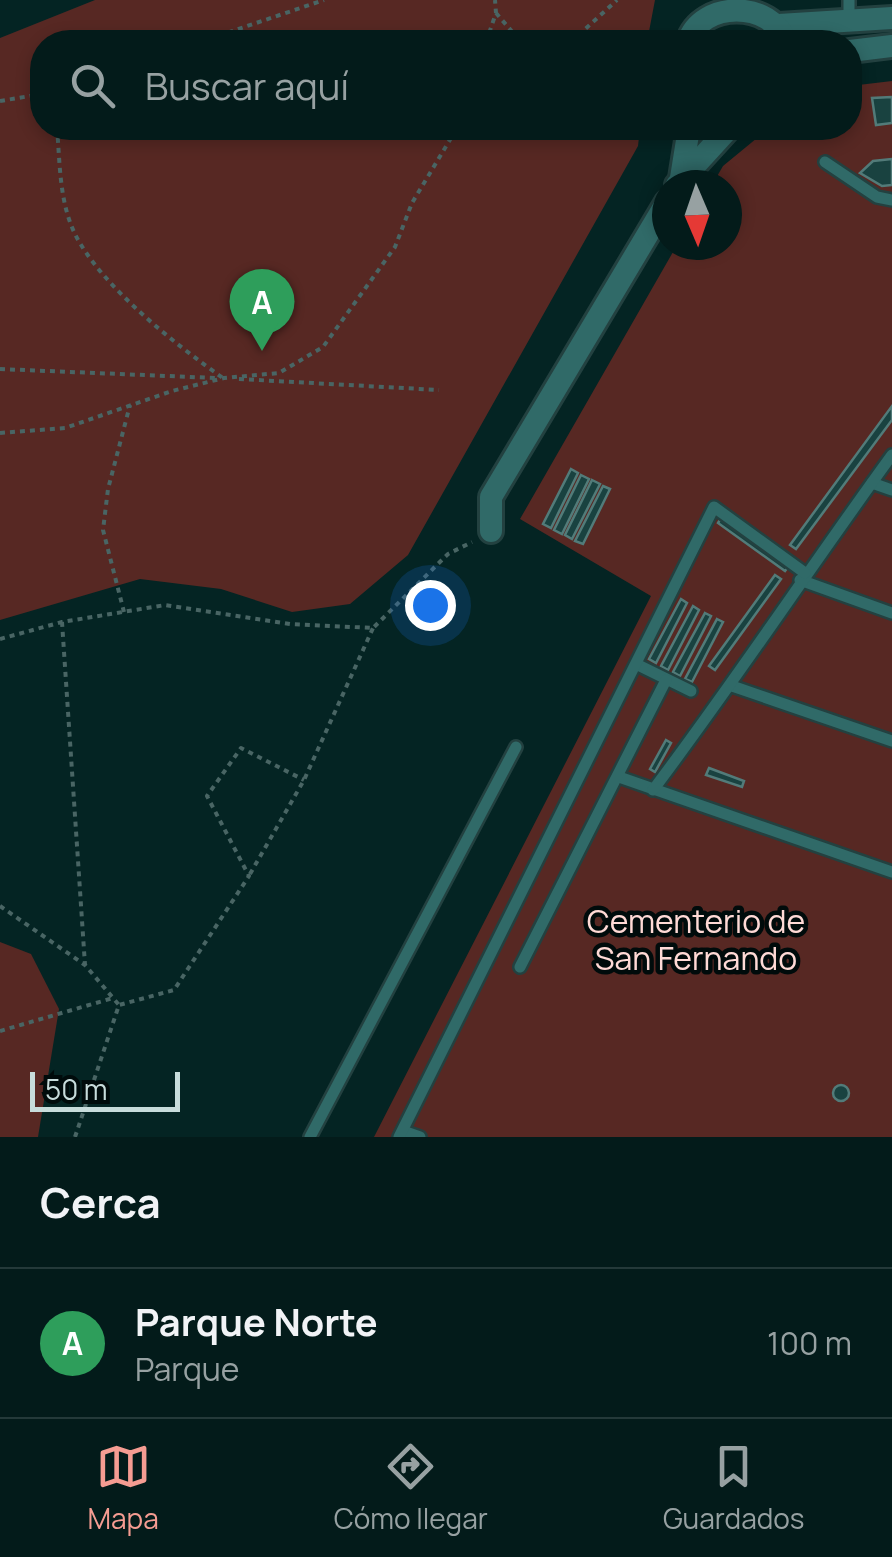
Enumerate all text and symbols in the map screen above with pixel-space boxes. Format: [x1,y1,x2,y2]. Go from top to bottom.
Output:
search box [30,30,862,140]
icon: search [65,58,120,113]
text: Buscar aquí [145,59,349,111]
north arrow [652,170,742,260]
pin: A [230,268,294,351]
your location [405,580,456,631]
park label: Cementerio de San Fernando [587,899,805,980]
scale bar [30,1067,180,1112]
text: 50 m [45,1070,108,1108]
text: Cerca [40,1173,161,1231]
text: Parque Norte [135,1295,378,1347]
text: A [62,1321,83,1365]
text: 100 m [767,1321,852,1365]
text: Parque [135,1347,240,1391]
tab: Mapa [88,1439,159,1537]
tab: Cómo llegar [334,1439,488,1537]
tab: Guardados [663,1439,804,1537]

